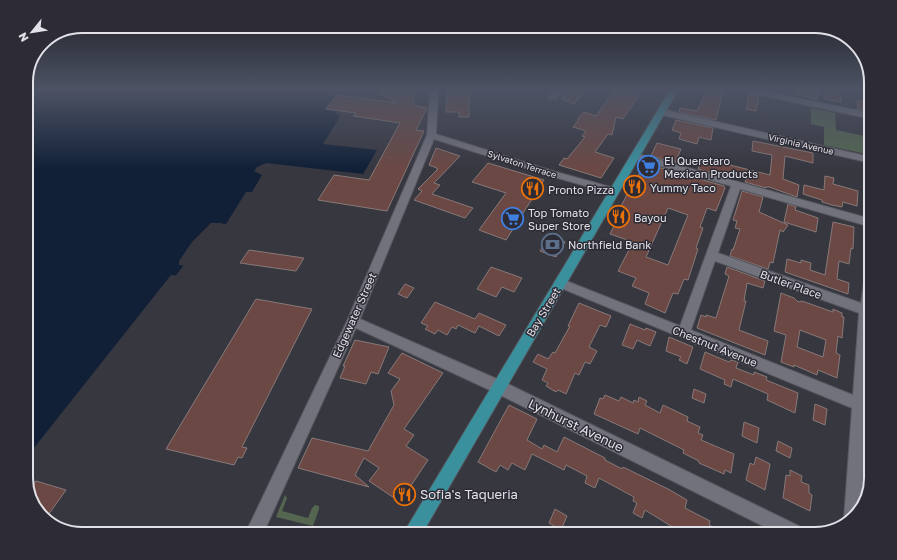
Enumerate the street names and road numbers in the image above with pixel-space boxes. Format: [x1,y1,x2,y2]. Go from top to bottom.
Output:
street label: Virginia Avenue [767,131,835,157]
street label: Sylvaton Terrace [486,148,558,180]
street label: Butler Place [758,267,824,301]
street label: Edgewater Street [329,271,379,359]
street label: Bay Street [523,285,563,339]
street label: Chestnut Avenue [671,323,759,369]
street label: Lynhurst Avenue [526,395,626,455]

